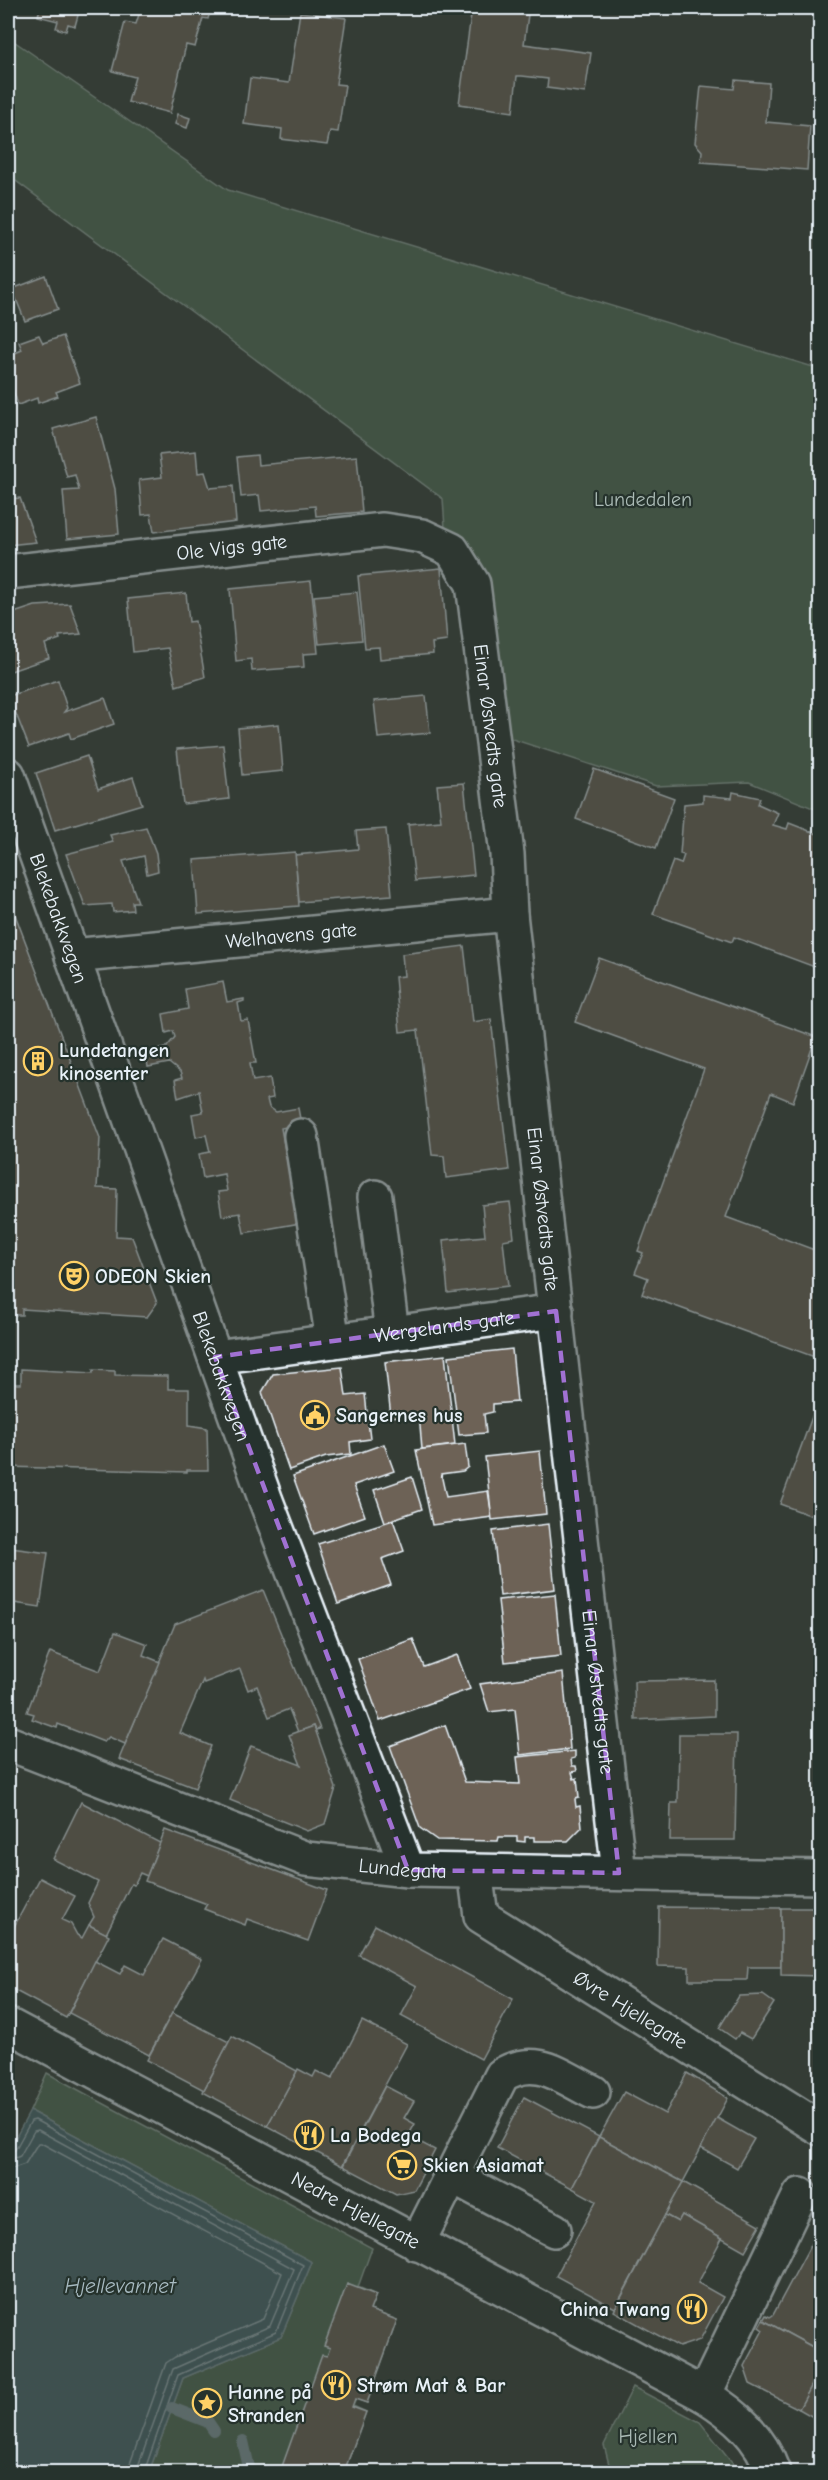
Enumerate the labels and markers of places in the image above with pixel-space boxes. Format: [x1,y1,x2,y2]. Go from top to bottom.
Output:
place label: Lundetangen kinosenter [59,1039,169,1085]
building icon: Lundetangen kinosenter [22,1045,54,1077]
theatre icon: ODEON Skien [58,1260,90,1292]
place label: ODEON Skien [95,1265,211,1288]
public building icon: Sangernes hus [299,1399,331,1431]
place label: Sangernes hus [336,1404,463,1427]
restaurant icon: La Bodega [293,2119,325,2151]
place label: La Bodega [330,2124,421,2147]
supermarket icon: Skien Asiamat [386,2149,418,2181]
place label: Skien Asiamat [423,2154,544,2177]
restaurant icon: China Twang [676,2293,708,2325]
place label: China Twang [561,2298,671,2321]
restaurant icon: Strøm Mat & Bar [320,2369,352,2401]
place label: Strøm Mat & Bar [357,2374,505,2397]
place label: Hanne på Stranden [228,2381,312,2427]
place icon: Hanne på Stranden [191,2387,223,2419]

